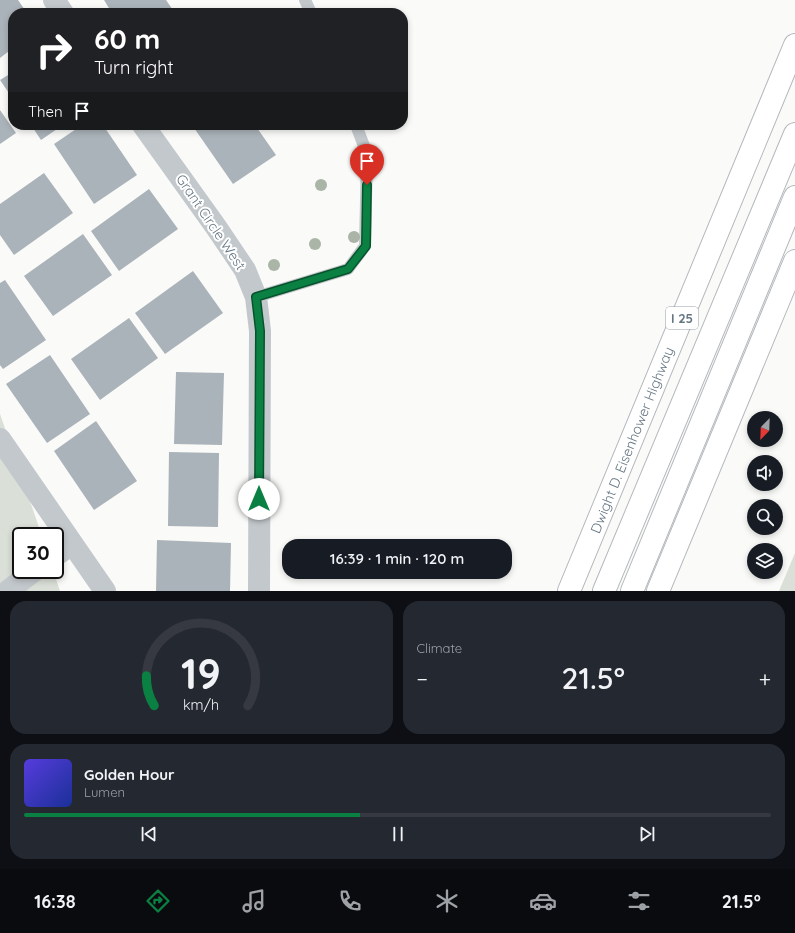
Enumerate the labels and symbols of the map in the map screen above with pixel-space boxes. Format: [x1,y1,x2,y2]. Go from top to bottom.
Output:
pin [350,144,384,185]
street label: Grant Circle West [172,171,250,274]
road number: I 25 [666,307,698,329]
street label: Dwight D. Eisenhower Highway [586,344,678,536]
north arrow [747,411,783,447]
position arrow [238,478,280,520]
speed limit sign: 30 [12,527,64,579]

